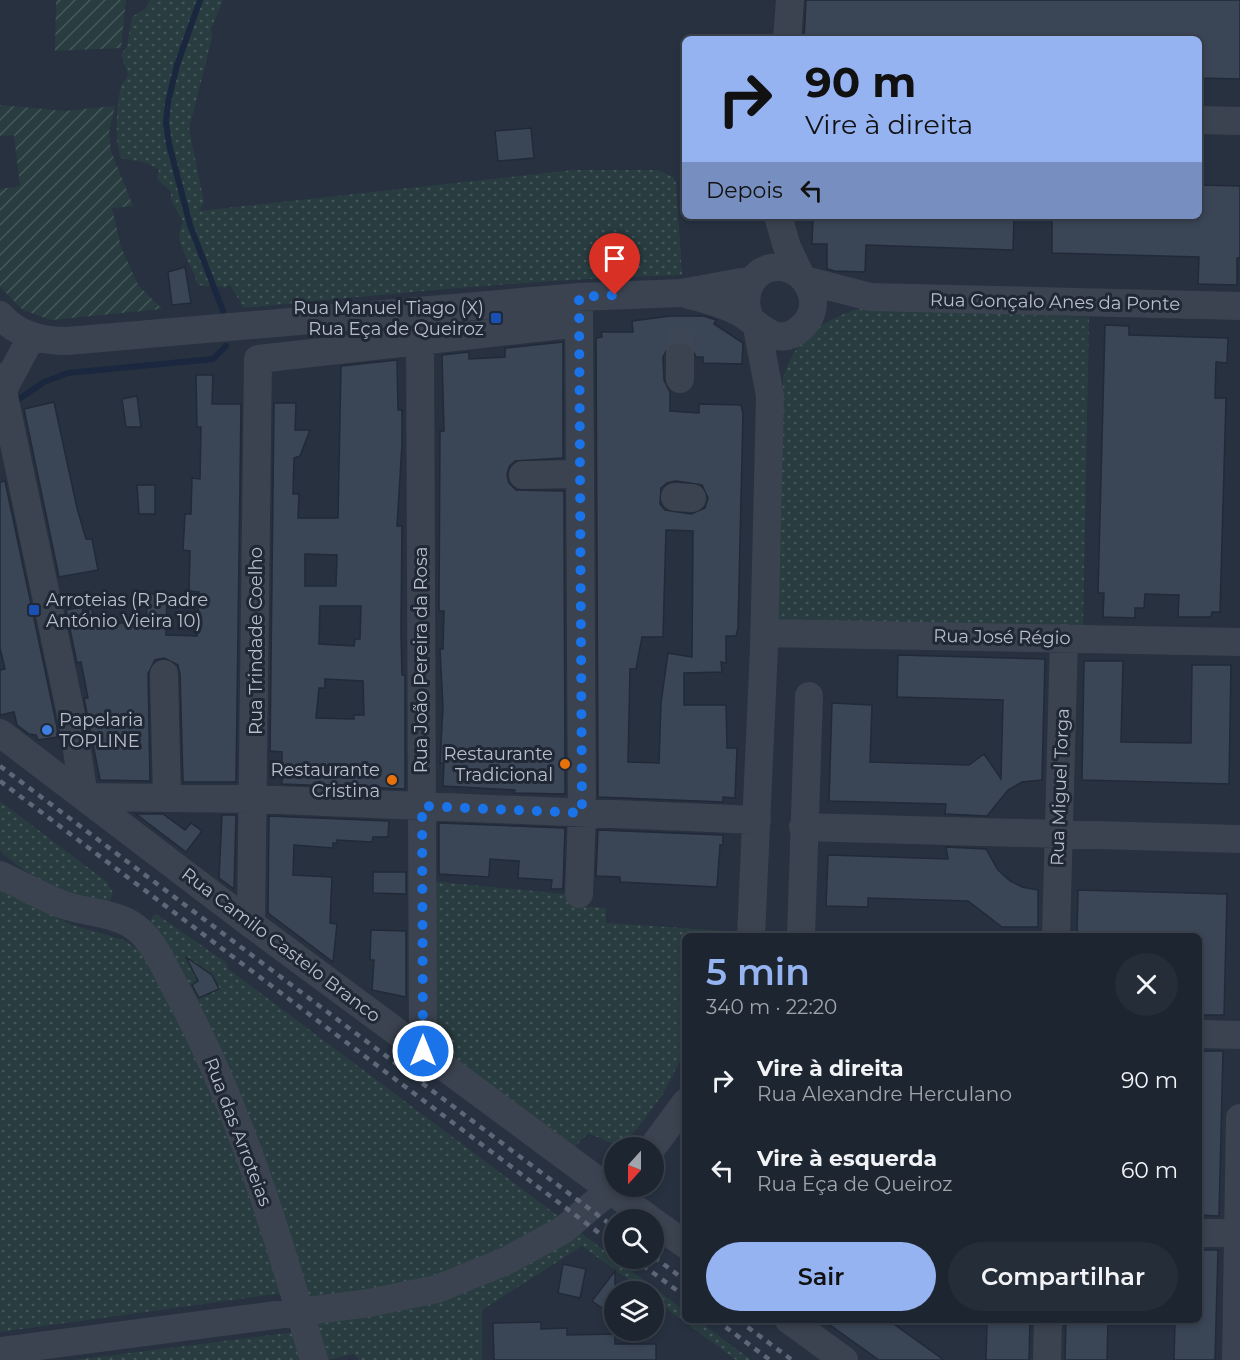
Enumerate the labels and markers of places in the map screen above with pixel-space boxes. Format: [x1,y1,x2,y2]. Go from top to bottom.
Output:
pin [589,233,640,295]
place label: Rua Manuel Tiago (X) Rua Eça de Queiroz [293,297,484,340]
marker: Rua Manuel Tiago (X) Rua Eça de Queiroz [489,311,503,325]
place label: Arroteias (R Padre António Vieira 10) [46,589,208,632]
marker: Arroteias (R Padre António Vieira 10) [27,603,41,617]
place label: Papelaria TOPLINE [59,709,143,752]
marker: Papelaria TOPLINE [40,723,54,737]
place label: Restaurante Tradicional [444,743,553,786]
marker: Restaurante Tradicional [558,757,572,771]
place label: Restaurante Cristina [271,759,380,802]
marker: Restaurante Cristina [385,773,399,787]

